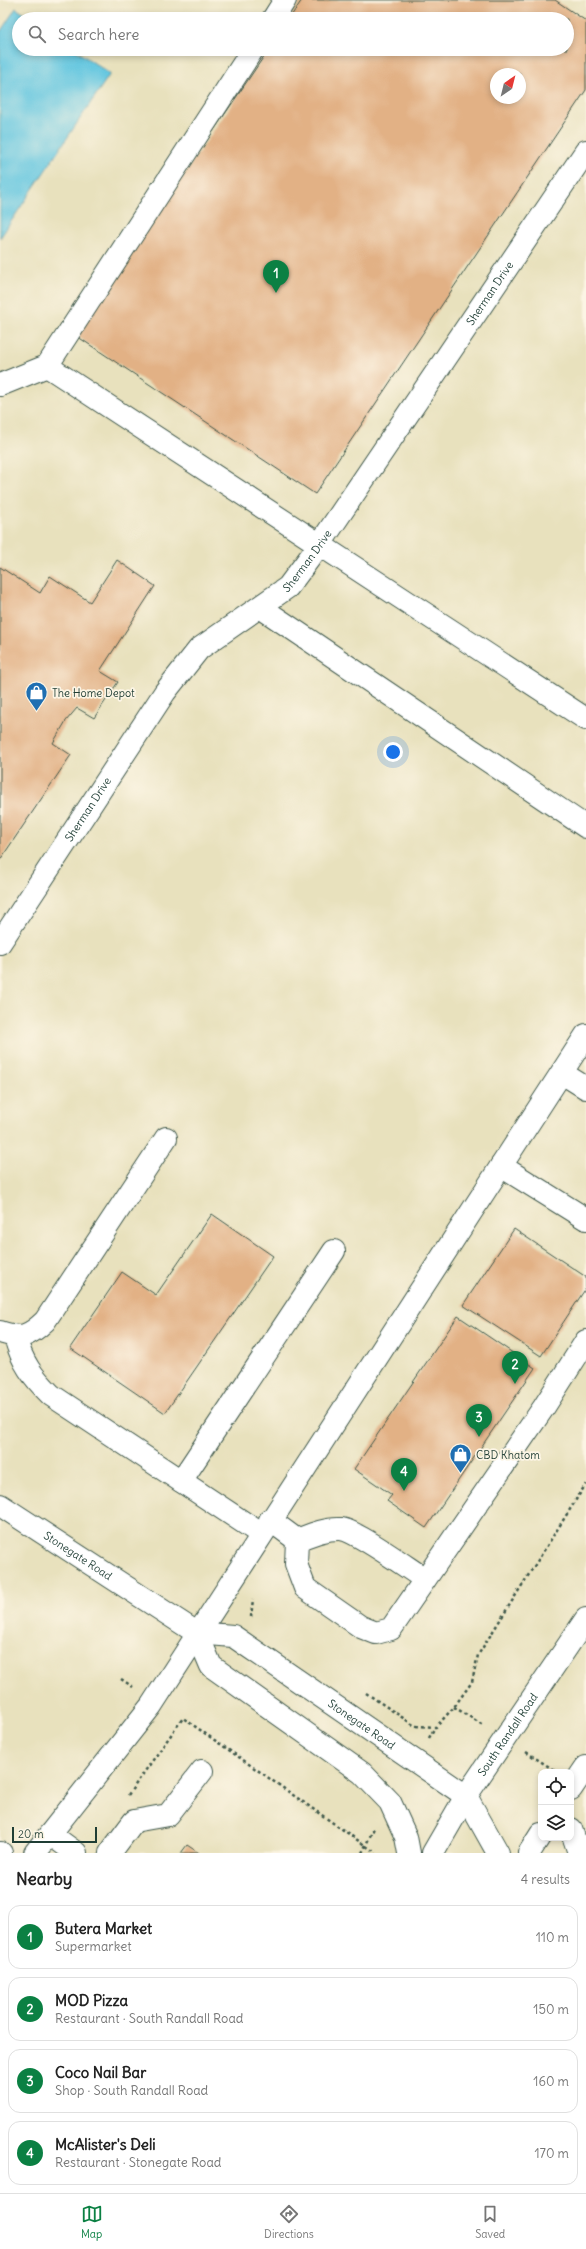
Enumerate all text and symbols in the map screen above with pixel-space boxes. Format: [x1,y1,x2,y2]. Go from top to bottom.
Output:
search box [12,12,574,56]
icon: search [26,23,48,45]
text: Search here [58,25,139,44]
north arrow [490,68,526,104]
street label: Sherman Drive [463,259,516,328]
pin: 1 [263,260,289,293]
street label: Sherman Drive [280,527,335,595]
shop icon: The Home Depot [24,680,50,713]
place label: The Home Depot [52,686,135,700]
your location [383,742,403,762]
street label: Sherman Drive [62,775,114,844]
pin: 2 [502,1351,528,1384]
pin: 3 [466,1404,492,1437]
shop icon: CBD Khatom [448,1442,474,1475]
place label: CBD Khatom [476,1448,540,1462]
pin: 4 [391,1458,417,1491]
street label: Stonegate Road [41,1528,115,1583]
street label: South Randall Road [475,1690,541,1779]
street label: Stonegate Road [325,1696,398,1753]
map controls [538,1769,574,1841]
button: locate [538,1769,574,1805]
button: layers [538,1805,574,1841]
scale bar [12,1825,97,1844]
text: 20 m [18,1827,44,1841]
text: Nearby [16,1868,72,1890]
text: 4 results [521,1871,570,1888]
text: Butera Market [55,1919,152,1938]
text: 1 [27,1929,33,1946]
text: 110 m [536,1929,569,1946]
text: Supermarket [55,1938,132,1955]
text: MOD Pizza [55,1991,128,2010]
text: 2 [26,2001,34,2018]
text: 150 m [533,2001,569,2018]
text: Restaurant · South Randall Road [55,2010,243,2027]
text: Coco Nail Bar [55,2063,146,2082]
text: 3 [26,2073,34,2090]
text: 160 m [533,2073,569,2090]
text: Shop · South Randall Road [55,2082,208,2099]
text: McAlister's Deli [55,2135,156,2154]
text: 4 [26,2145,34,2162]
text: 170 m [534,2145,569,2162]
text: Restaurant · Stonegate Road [55,2154,221,2171]
tab: Map [81,2203,103,2241]
tab: Directions [264,2203,314,2241]
tab: Saved [475,2203,505,2241]

